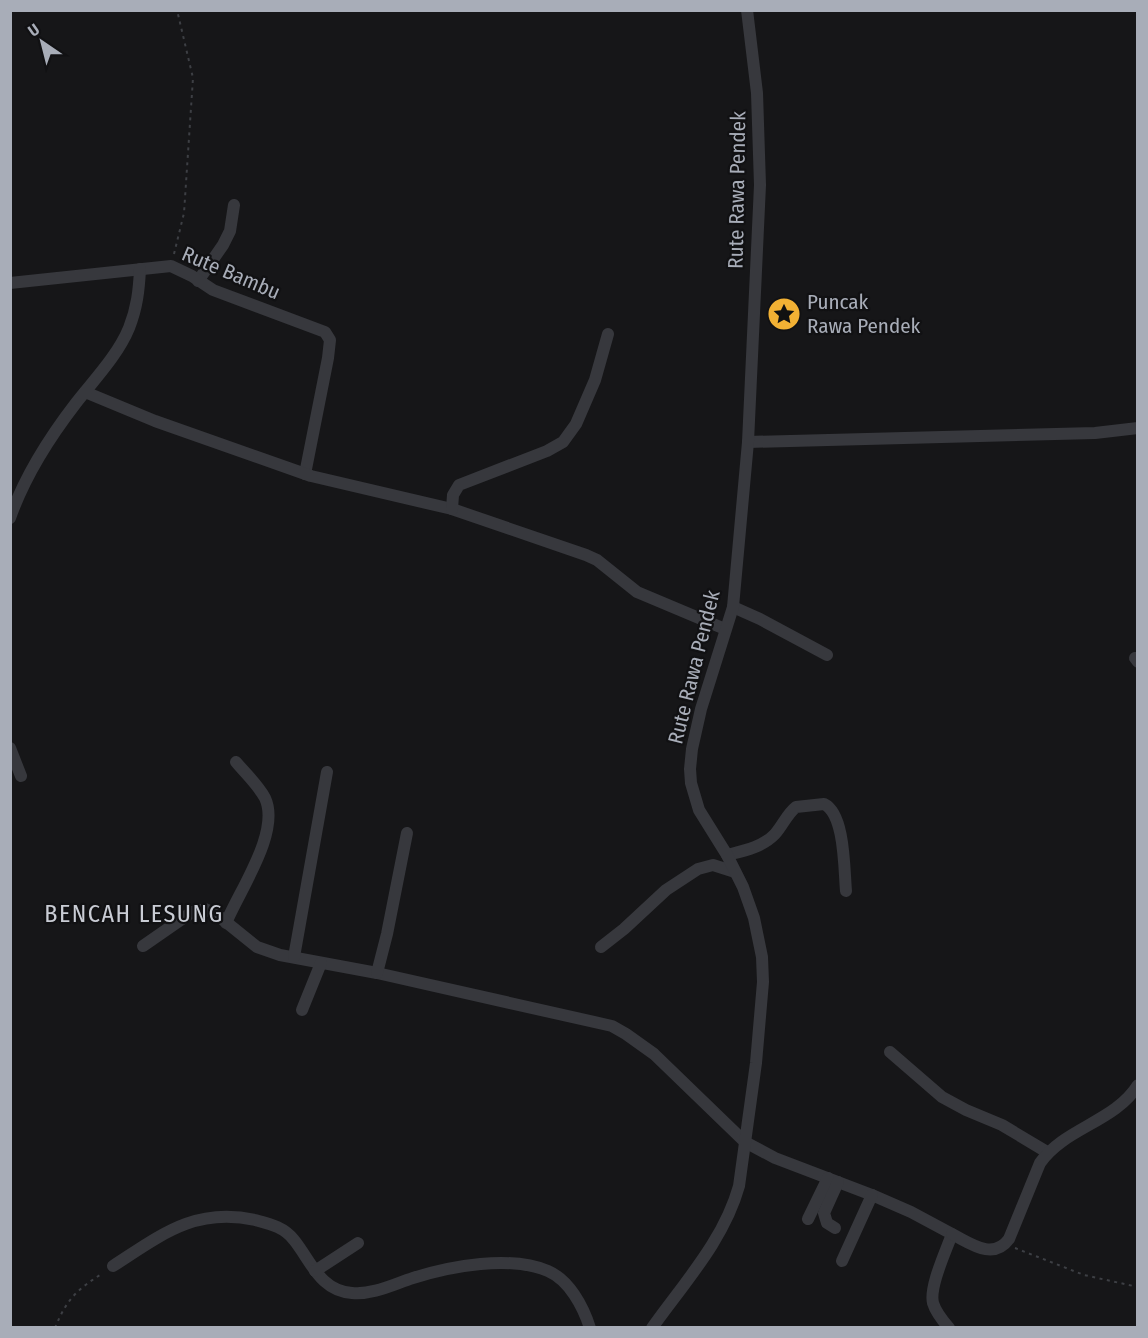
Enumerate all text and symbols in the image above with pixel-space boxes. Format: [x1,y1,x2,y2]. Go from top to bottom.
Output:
north arrow [12,12,72,72]
text: U [24,20,43,41]
street label: Rute Rawa Pendek [723,111,751,269]
street label: Rute Bambu [178,241,284,305]
place label: Puncak Rawa Pendek [807,289,921,339]
place icon: Puncak Rawa Pendek [766,296,802,332]
street label: Rute Rawa Pendek [662,587,726,747]
district label: BENCAH LESUNG [44,900,224,928]

